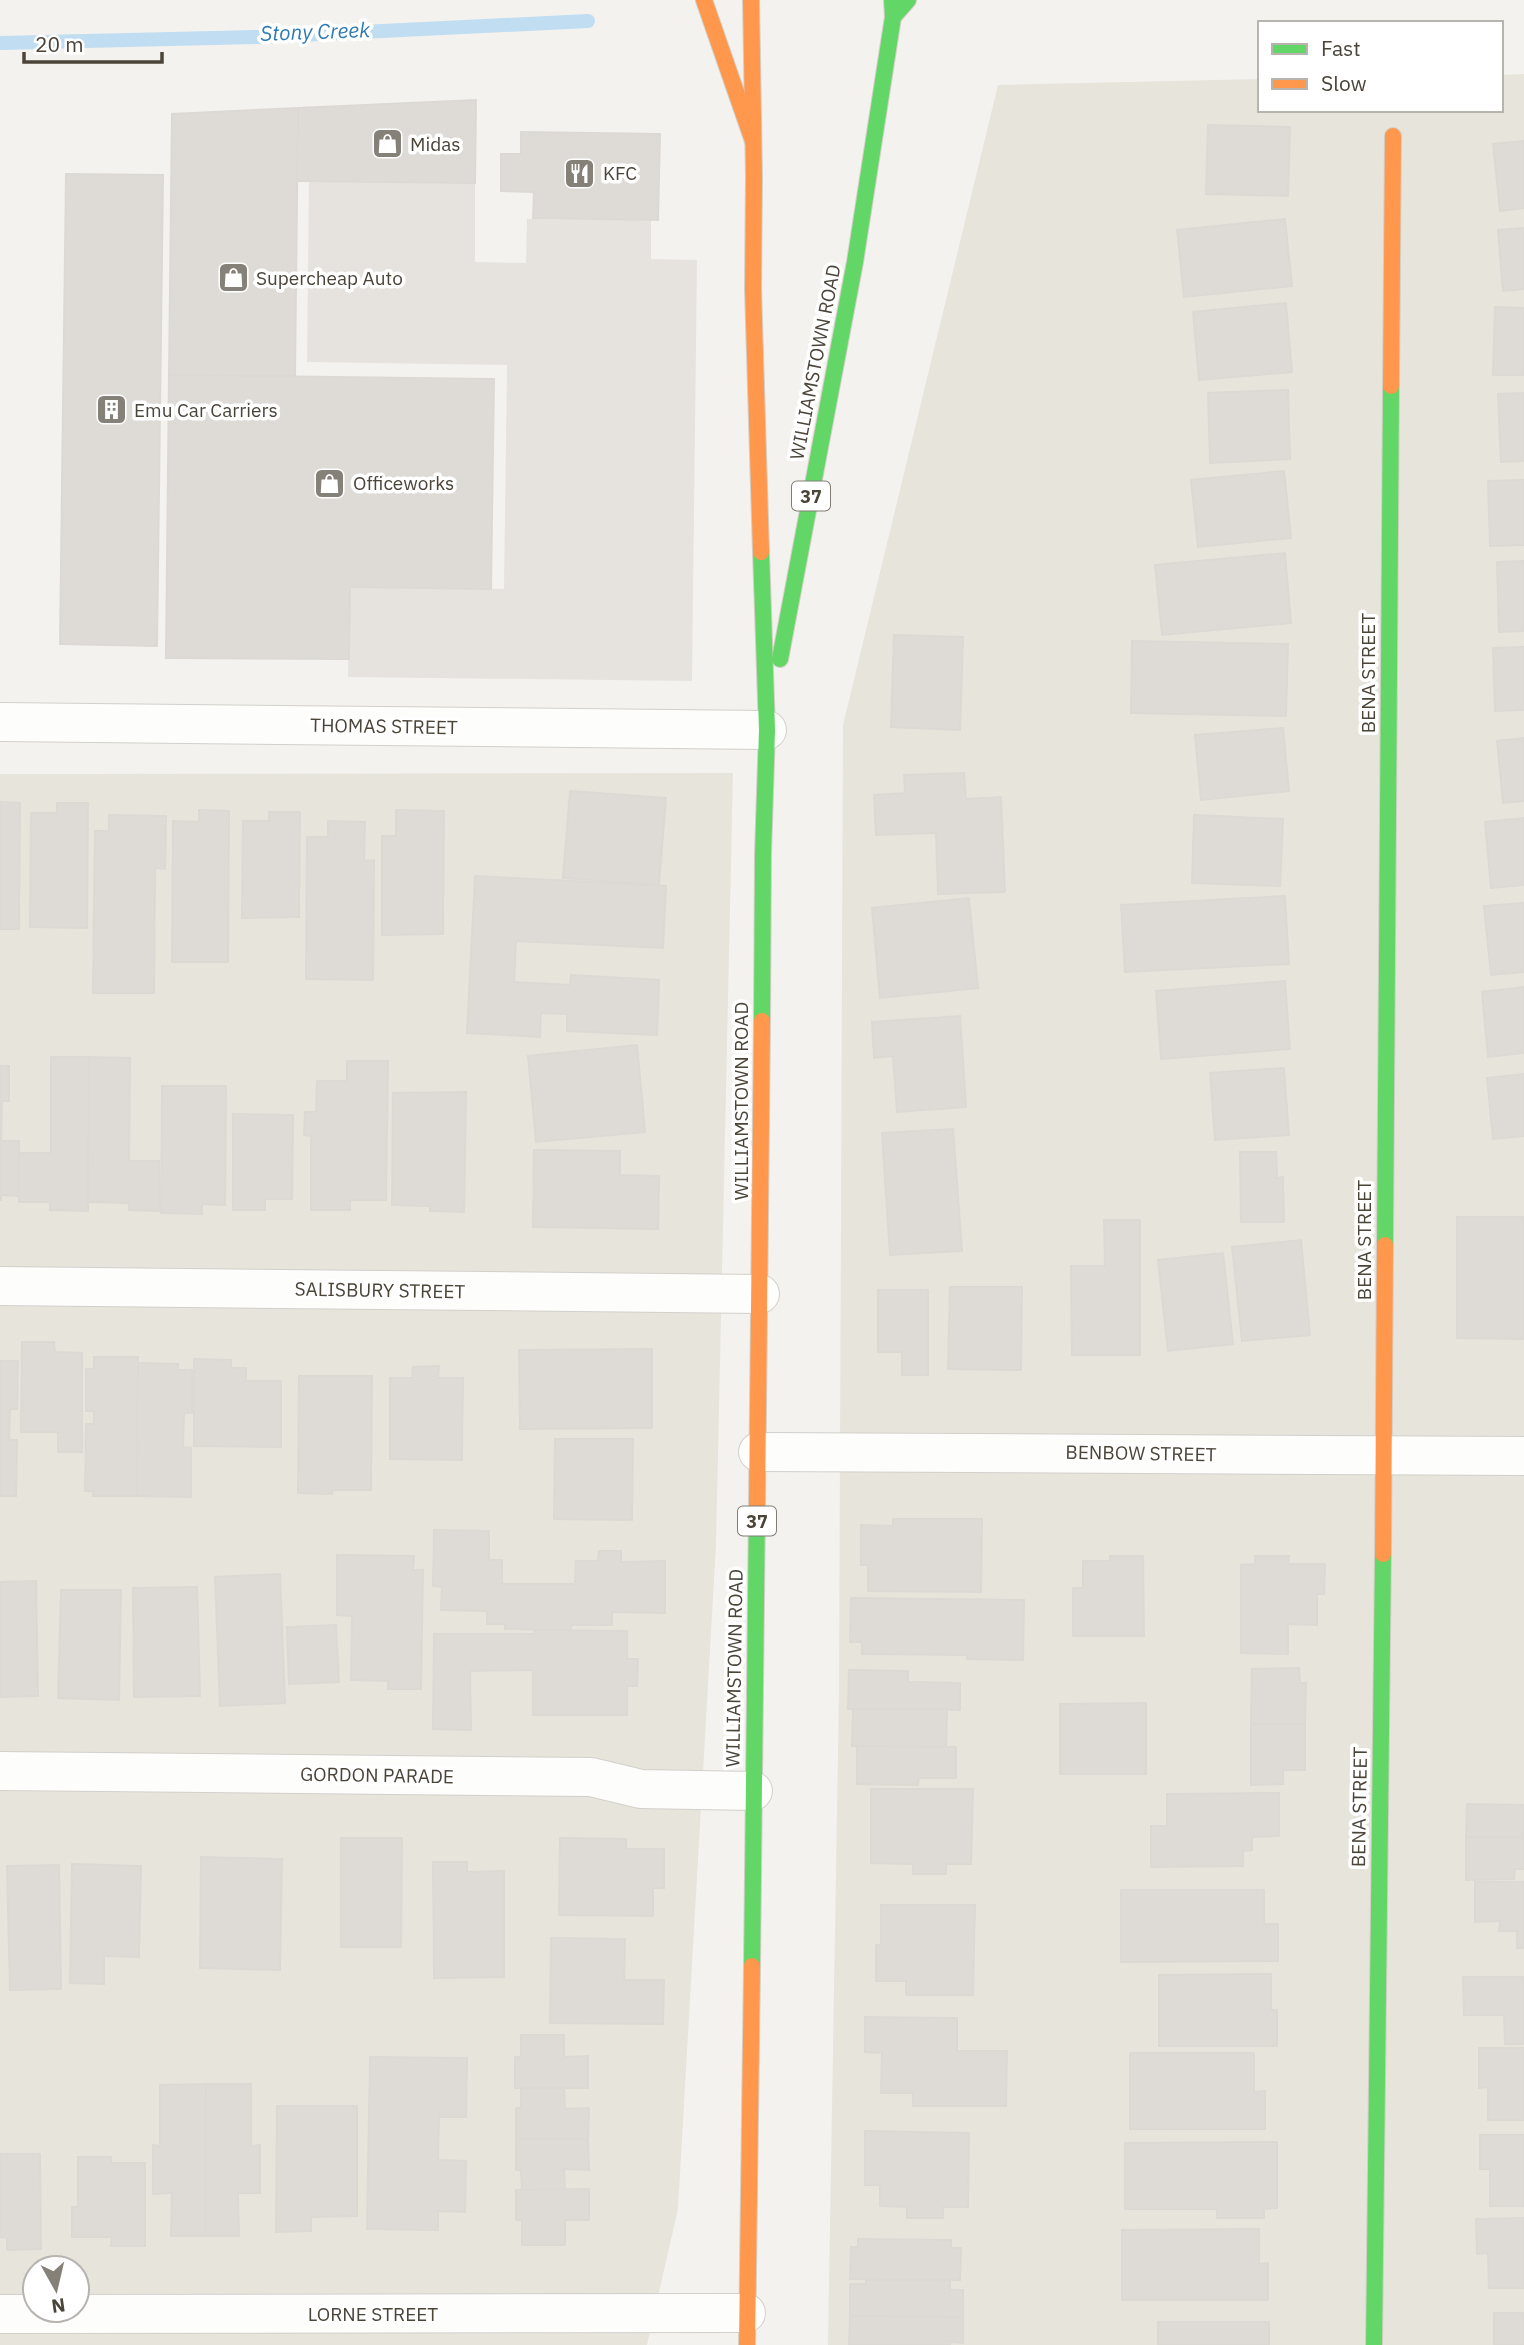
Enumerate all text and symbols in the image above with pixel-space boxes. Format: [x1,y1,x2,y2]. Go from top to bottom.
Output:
water label: Stony Creek [260,15,371,47]
scale bar [24,21,163,65]
legend [1258,21,1503,112]
text: 20 m [35,30,84,58]
text: Fast [1321,34,1361,62]
text: Slow [1321,69,1367,97]
shop icon: Midas [370,127,404,161]
place label: Midas [410,132,461,156]
restaurant icon: KFC [563,156,597,190]
place label: KFC [603,161,637,185]
shop icon: Supercheap Auto [216,261,250,295]
street label: WILLIAMSTOWN ROAD [784,262,846,462]
place label: Supercheap Auto [256,266,403,290]
building icon: Emu Car Carriers [94,393,128,427]
place label: Emu Car Carriers [134,398,278,422]
shop icon: Officeworks [313,466,347,500]
place label: Officeworks [353,471,454,495]
road number: 37 [792,482,830,510]
street label: BENA STREET [1356,613,1380,733]
street label: THOMAS STREET [310,713,458,739]
street label: WILLIAMSTOWN ROAD [729,1002,753,1200]
street label: BENA STREET [1352,1180,1376,1300]
street label: SALISBURY STREET [294,1277,466,1303]
street label: BENBOW STREET [1065,1440,1217,1466]
road number: 37 [738,1506,776,1536]
street label: WILLIAMSTOWN ROAD [720,1569,748,1767]
street label: BENA STREET [1346,1746,1372,1867]
street label: GORDON PARADE [300,1762,454,1788]
north arrow [21,2254,91,2324]
text: N [50,2293,67,2319]
street label: LORNE STREET [308,2302,438,2326]

